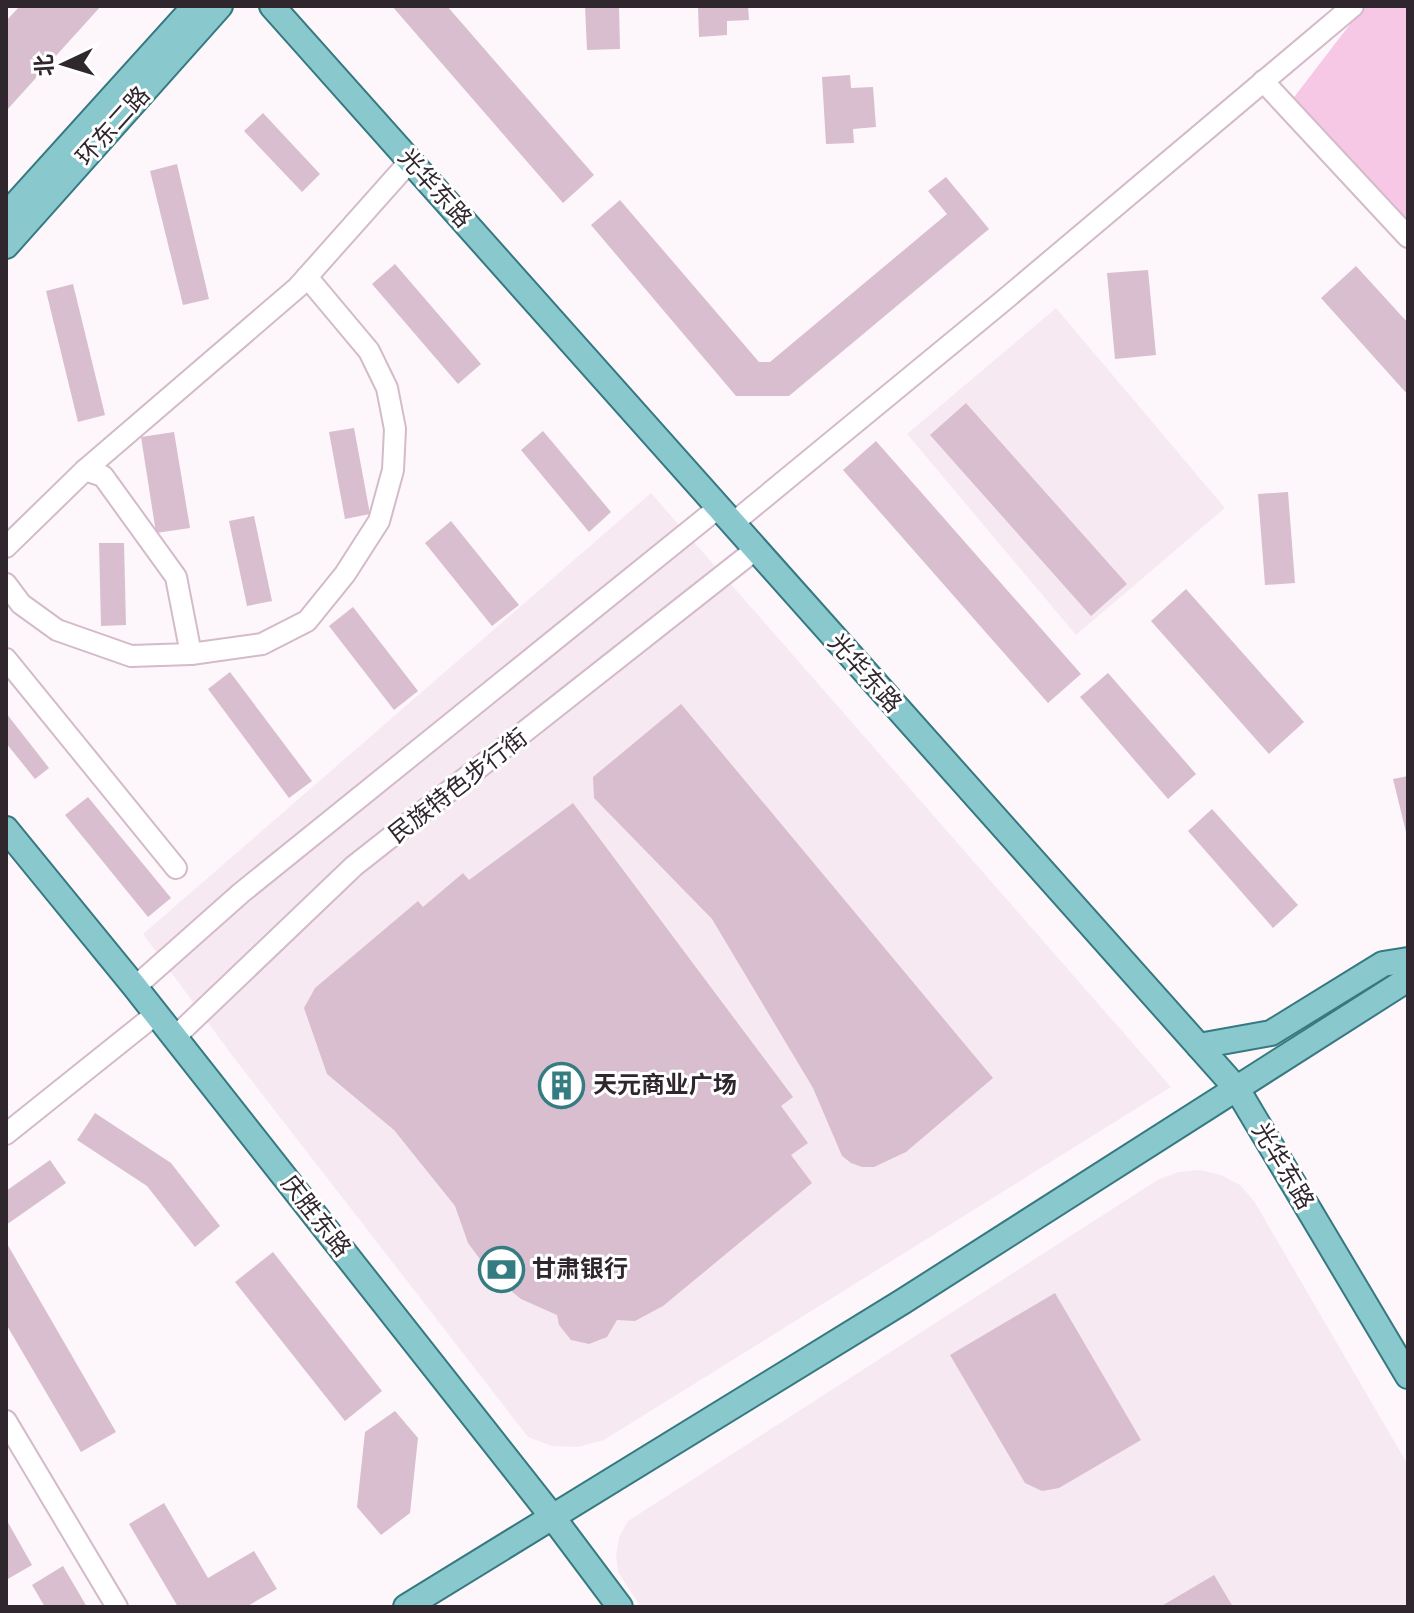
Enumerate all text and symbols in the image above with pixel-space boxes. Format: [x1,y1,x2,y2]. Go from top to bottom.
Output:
north arrow [24,24,104,104]
text: 北 [31,54,58,77]
street label: 环东二路 [70,81,156,171]
street label: 光华东路 [392,143,478,233]
street label: 光华东路 [822,628,908,718]
street label: 民族特色步行街 [383,723,533,849]
building icon: 天元商业广场 [538,1061,586,1109]
place label: 天元商业广场 [593,1071,737,1099]
street label: 光华东路 [1246,1118,1320,1214]
street label: 庆胜东路 [275,1170,357,1262]
bank icon: 甘肃银行 [477,1245,525,1293]
place label: 甘肃银行 [532,1255,628,1283]

